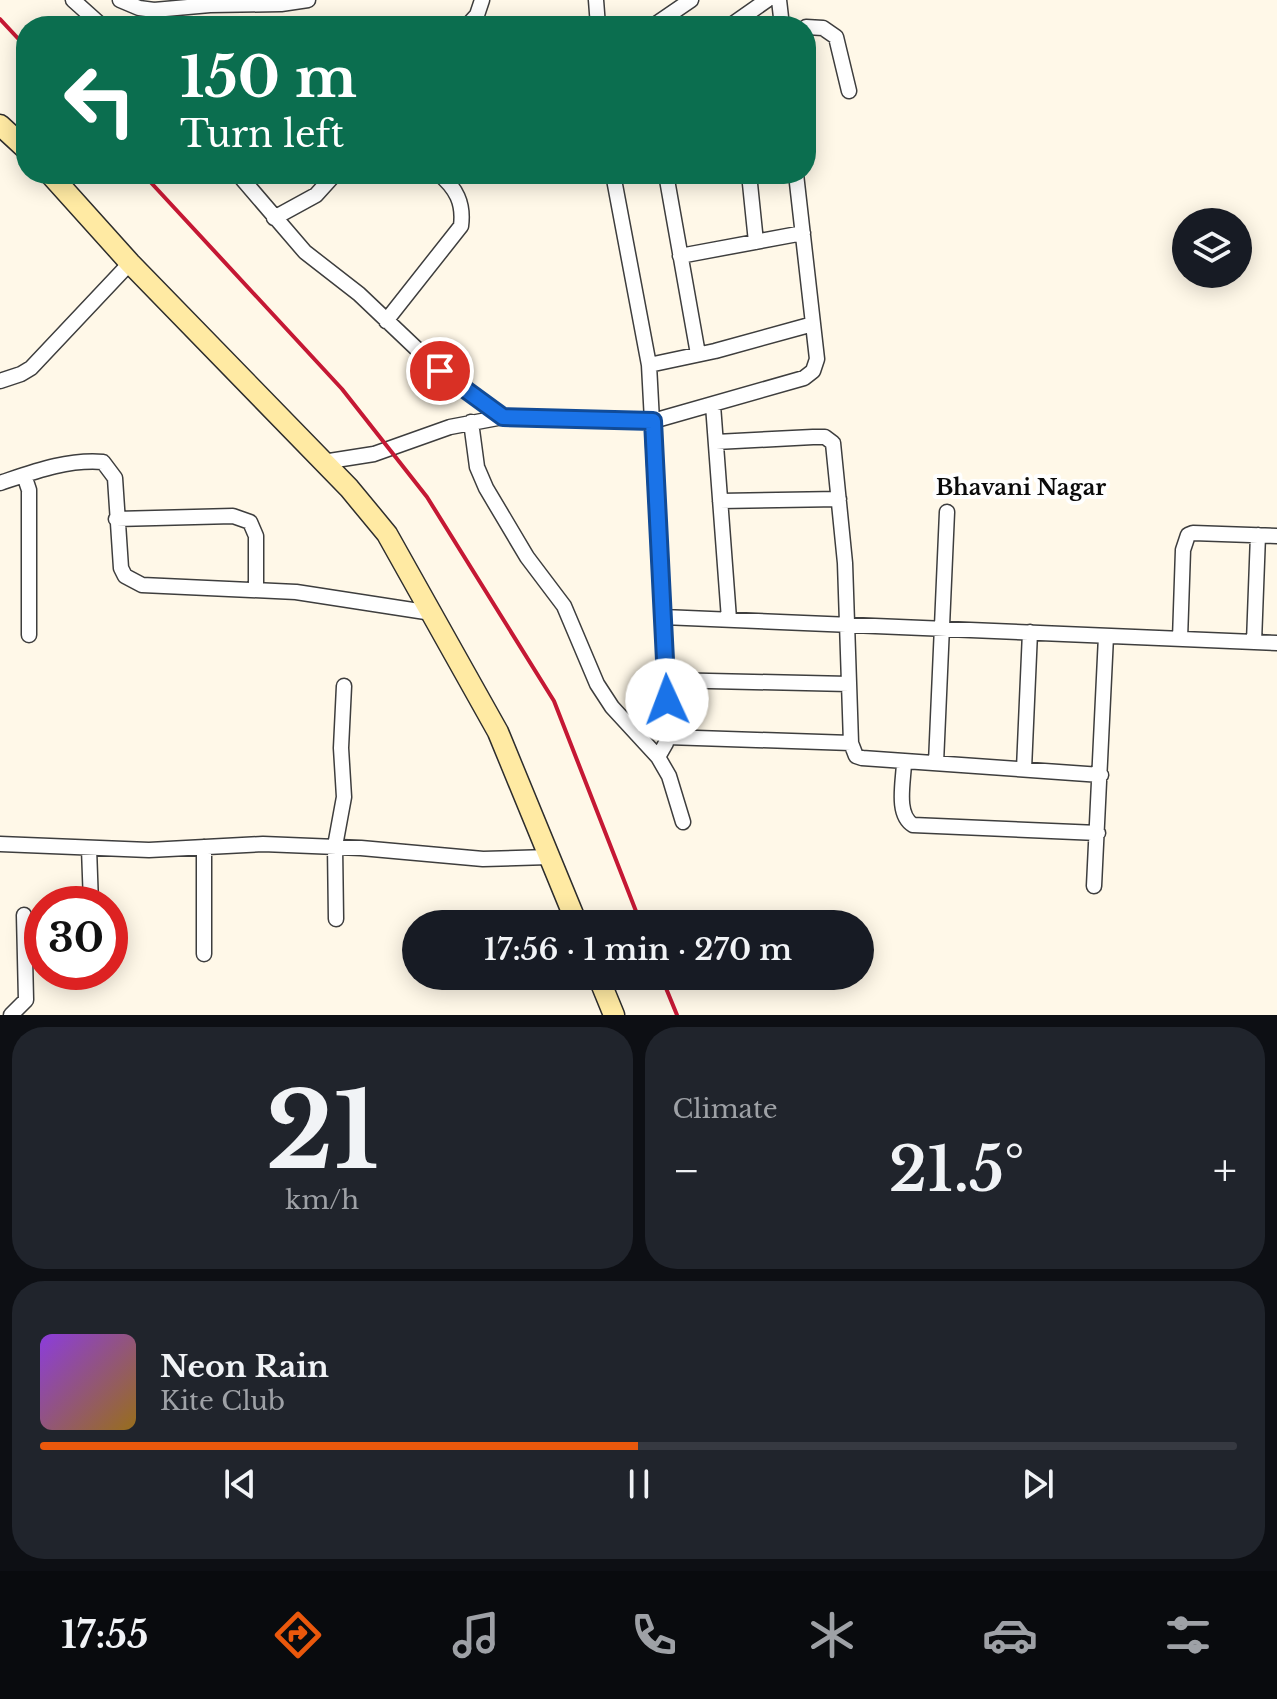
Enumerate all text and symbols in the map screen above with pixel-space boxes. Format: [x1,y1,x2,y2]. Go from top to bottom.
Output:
text: 150 m [180,43,357,112]
icon: left [48,48,152,152]
text: Turn left [180,112,344,157]
map controls [1172,208,1252,288]
button: layers [1172,208,1252,288]
pin [406,337,474,405]
icon: arrive [418,349,462,393]
district label: Bhavani Nagar [936,474,1106,501]
position arrow [625,658,709,742]
speed limit sign: 30 [24,886,128,990]
text: 17:56 · 1 min · 270 m [484,931,792,968]
text: 21 [266,1067,379,1196]
text: Climate [673,1093,778,1125]
text: 21.5° [889,1133,1025,1207]
text: − [673,1143,700,1198]
text: + [1213,1143,1237,1198]
text: km/h [285,1184,359,1216]
text: Neon Rain [160,1348,329,1385]
text: Kite Club [160,1385,285,1417]
icon: previous [218,1462,262,1506]
icon: pause [617,1462,661,1506]
icon: next [1016,1462,1060,1506]
icon: directions [270,1607,326,1663]
icon: music [448,1607,504,1663]
icon: phone [626,1607,682,1663]
icon: climate [804,1607,860,1663]
icon: car [982,1607,1038,1663]
icon: filters [1160,1607,1216,1663]
text: 17:55 [61,1613,148,1658]

